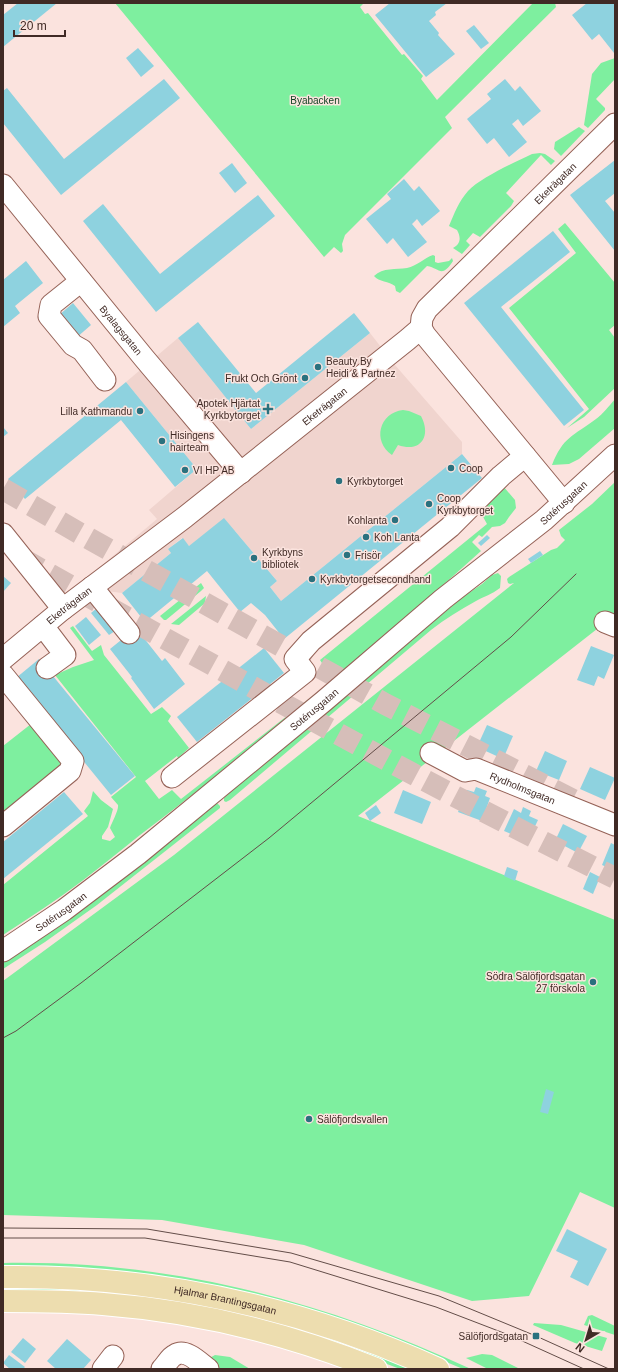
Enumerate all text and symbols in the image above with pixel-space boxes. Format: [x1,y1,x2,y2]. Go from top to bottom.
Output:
scale bar [14,12,65,38]
text: 20 m [20,19,47,33]
park label: Byabacken [290,95,340,106]
street label: Eketrägatan [532,160,578,206]
street label: Byalagsgatan [98,303,145,357]
place label: Beauty By Heidi & Partnez [326,356,395,379]
marker: Beauty By Heidi & Partnez [313,362,323,372]
place label: Frukt Och Grönt [225,373,297,384]
marker: Frukt Och Grönt [300,373,310,383]
street label: Eketrägatan [300,385,349,427]
place label: Apotek Hjärtat Kyrkbytorget [197,398,260,421]
marker: Apotek Hjärtat Kyrkbytorget [263,404,273,414]
place label: Lilla Kathmandu [60,406,132,417]
marker: Lilla Kathmandu [135,406,145,416]
place label: Hisingens hairteam [170,430,214,453]
marker: Hisingens hairteam [157,436,167,446]
marker: Coop [446,463,456,473]
place label: Coop [459,463,483,474]
marker: VI HP AB [180,465,190,475]
place label: VI HP AB [193,465,235,476]
marker: Kyrkbytorget [334,476,344,486]
place label: Kyrkbytorget [347,476,403,487]
street label: Sotérusgatan [538,478,589,527]
place label: Coop Kyrkbytorget [437,493,493,516]
marker: Coop Kyrkbytorget [424,499,434,509]
place label: Kohlanta [348,515,387,526]
marker: Kohlanta [390,515,400,525]
marker: Koh Lanta [361,532,371,542]
place label: Koh Lanta [374,532,420,543]
place label: Kyrkbyns bibliotek [262,547,303,570]
marker: Frisör [342,550,352,560]
place label: Frisör [355,550,381,561]
marker: Kyrkbyns bibliotek [249,553,259,563]
marker: Kyrkbytorgetsecondhand [307,574,317,584]
place label: Kyrkbytorgetsecondhand [320,574,431,585]
street label: Eketrägatan [44,584,93,626]
street label: Sotérusgatan [287,686,340,733]
street label: Rydholmsgatan [488,770,557,806]
street label: Sotérusgatan [33,890,88,933]
place label: Södra Sälöfjordsgatan 27 förskola [486,971,585,994]
marker: Södra Sälöfjordsgatan 27 förskola [588,977,598,987]
marker: Sälöfjordsvallen [304,1114,314,1124]
place label: Sälöfjordsvallen [317,1114,388,1125]
street label: Hjalmar Brantingsgatan [173,1284,278,1316]
north arrow [566,1320,606,1360]
place label: Sälöfjordsgatan [459,1331,528,1342]
marker: Sälöfjordsgatan [531,1331,541,1341]
text: N [573,1341,587,1355]

